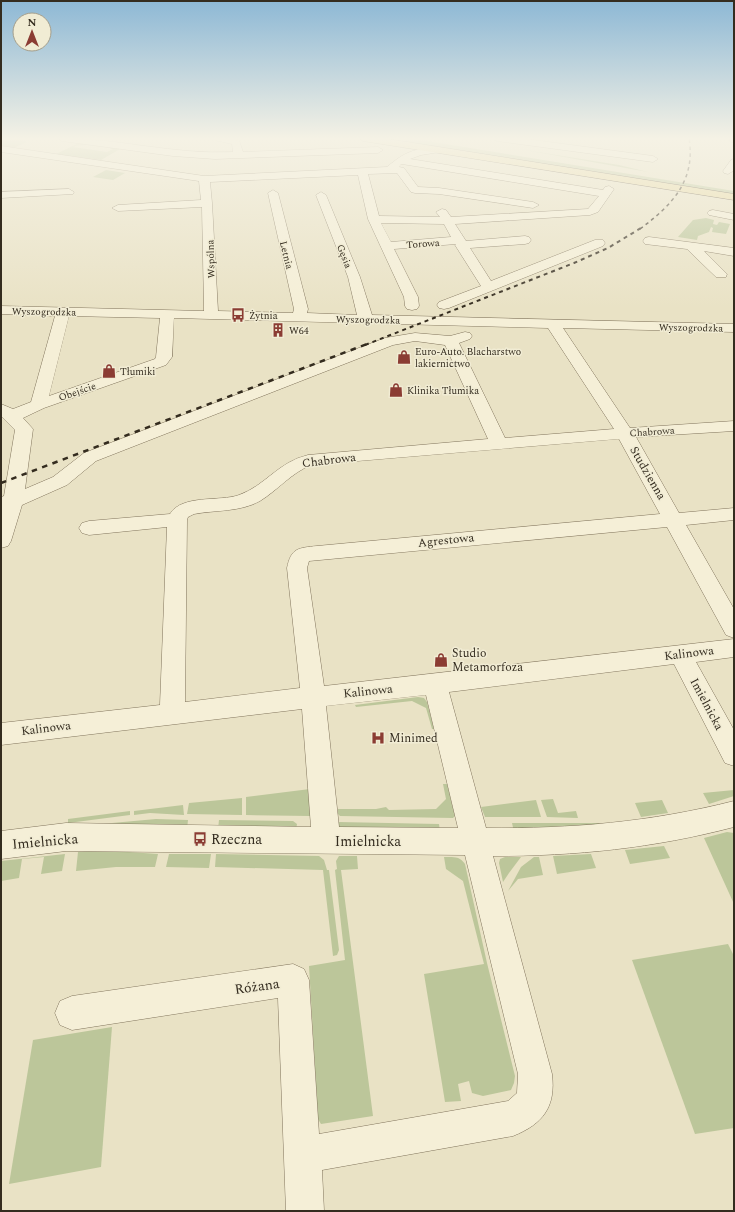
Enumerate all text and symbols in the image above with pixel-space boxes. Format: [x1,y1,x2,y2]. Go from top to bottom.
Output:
north arrow [12,12,52,52]
text: N [28,14,37,31]
street label: Torowa [406,235,440,253]
street label: Wspólna [202,239,220,279]
street label: Letnia [275,239,297,271]
street label: Gęsia [332,242,356,271]
street label: Wyszogrodzka [12,303,76,321]
bus stop icon: Żytnia [230,307,246,323]
place label: Żytnia [249,308,278,324]
street label: Wyszogrodzka [336,311,400,329]
street label: Wyszogrodzka [659,319,723,337]
building icon: W64 [270,322,286,338]
place label: W64 [289,323,309,339]
place label: Euro-Auto. Blacharstwo lakiernictwo [415,344,521,372]
shop icon: Euro-Auto. Blacharstwo lakiernictwo [396,349,412,365]
shop icon: Tłumiki [101,363,117,379]
place label: Tłumiki [120,364,155,380]
street label: Obejście [56,378,98,406]
shop icon: Klinika Tłumika [388,382,404,398]
place label: Klinika Tłumika [407,383,479,399]
street label: Chabrowa [629,422,675,442]
street label: Studzienna [625,443,671,504]
street label: Chabrowa [301,448,357,473]
street label: Agrestowa [417,528,475,553]
street label: Kalinowa [663,641,715,666]
place label: Studio Metamorfoza [452,644,523,677]
shop icon: Studio Metamorfoza [433,652,449,668]
street label: Imielnicka [685,675,728,734]
street label: Kalinowa [342,679,394,704]
street label: Kalinowa [20,716,72,741]
place label: Minimed [389,729,438,748]
hospital icon: Minimed [370,730,386,746]
street label: Imielnicka [11,828,79,855]
place label: Rzeczna [211,829,262,850]
bus stop icon: Rzeczna [192,831,208,847]
street label: Imielnicka [335,831,401,852]
street label: Różana [233,973,281,1000]

